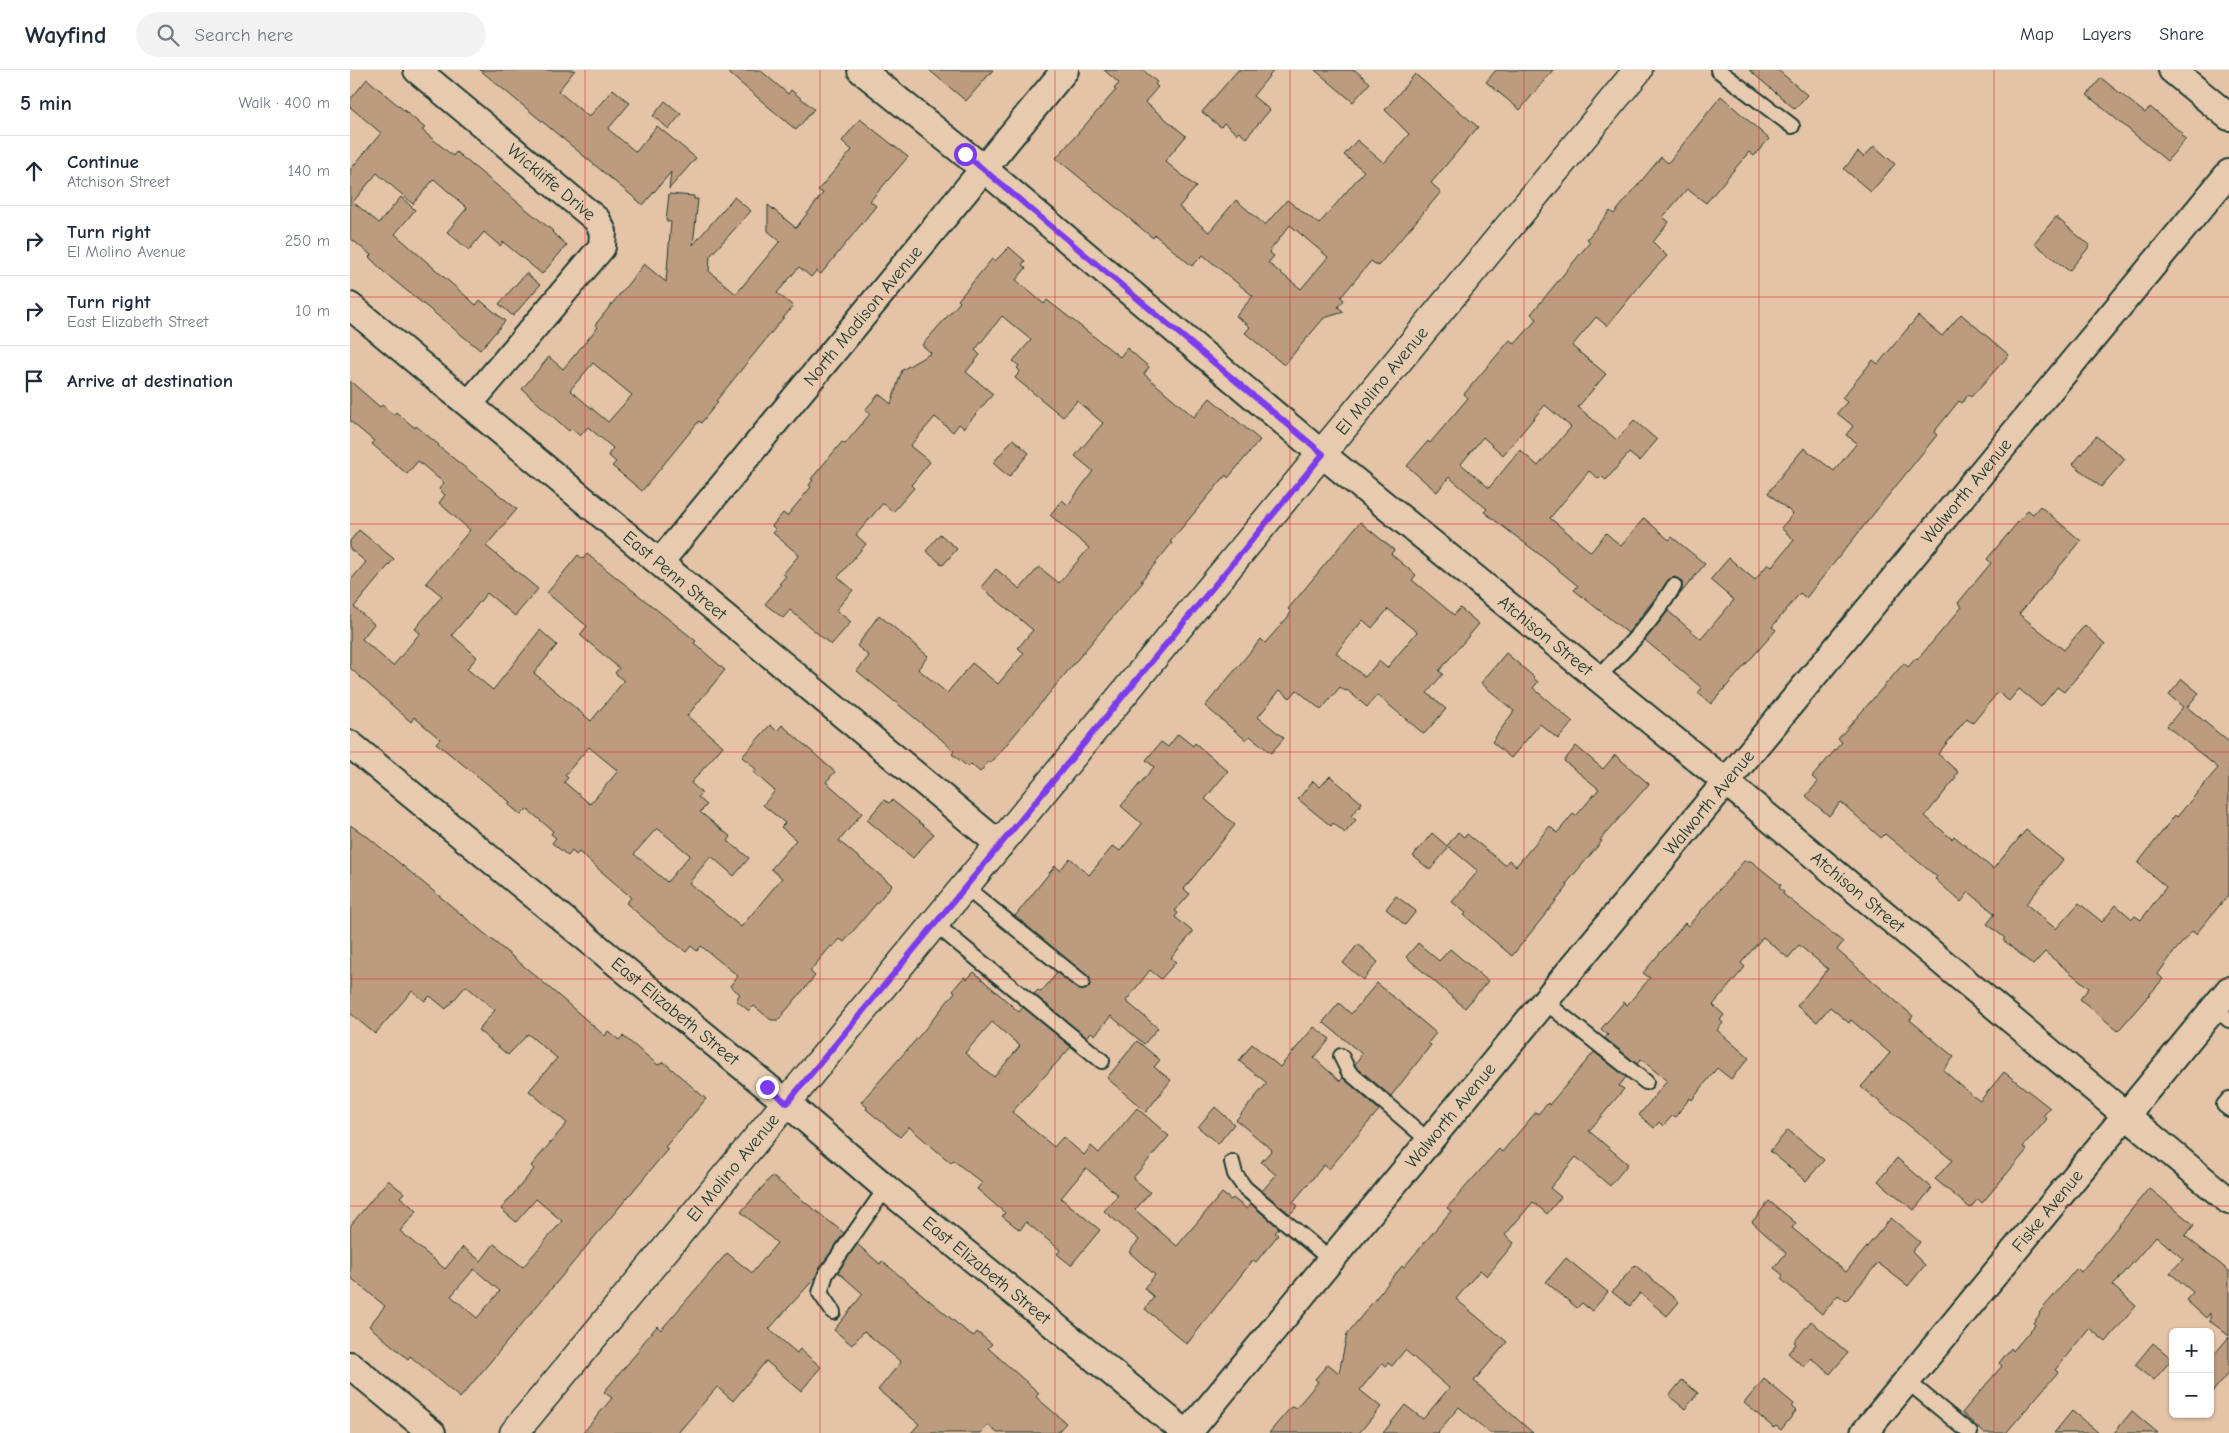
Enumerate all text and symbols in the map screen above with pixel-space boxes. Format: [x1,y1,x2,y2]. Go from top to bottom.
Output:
search box [136,12,486,57]
text: Wayfind [25,21,106,49]
icon: search [154,21,182,49]
text: Search here [194,24,293,46]
text: Map [2020,24,2054,45]
text: Layers [2082,24,2131,45]
text: Share [2159,24,2204,45]
text: 5 min [20,91,72,115]
text: Walk · 400 m [238,94,330,112]
street label: Wickliffe Drive [503,140,600,225]
route start [954,143,977,166]
text: Continue [67,151,139,173]
icon: ahead [20,157,48,185]
text: 140 m [288,162,330,180]
text: Atchison Street [67,173,170,191]
text: Turn right [67,221,151,243]
icon: right [20,227,48,255]
text: 250 m [285,232,330,250]
street label: North Madison Avenue [799,242,927,390]
text: El Molino Avenue [67,243,186,261]
text: Turn right [67,291,151,313]
icon: right [20,297,48,325]
text: 10 m [295,302,330,320]
text: East Elizabeth Street [67,313,208,331]
street label: El Molino Avenue [1332,323,1433,439]
icon: arrive [20,367,48,395]
text: Arrive at destination [67,370,233,392]
street label: Walworth Avenue [1917,434,2016,548]
street label: East Penn Street [618,527,731,625]
street label: Atchison Street [1494,591,1597,681]
street label: Walworth Avenue [1660,746,1759,860]
street label: Atchison Street [1806,847,1909,938]
street label: East Elizabeth Street [607,953,744,1071]
street label: Walworth Avenue [1401,1059,1500,1173]
route end [756,1076,779,1099]
street label: El Molino Avenue [683,1110,784,1226]
street label: Fiske Avenue [2008,1166,2088,1256]
street label: East Elizabeth Street [918,1212,1055,1330]
map controls [2169,1328,2214,1418]
button: + [2169,1328,2214,1373]
button: − [2169,1373,2214,1418]

